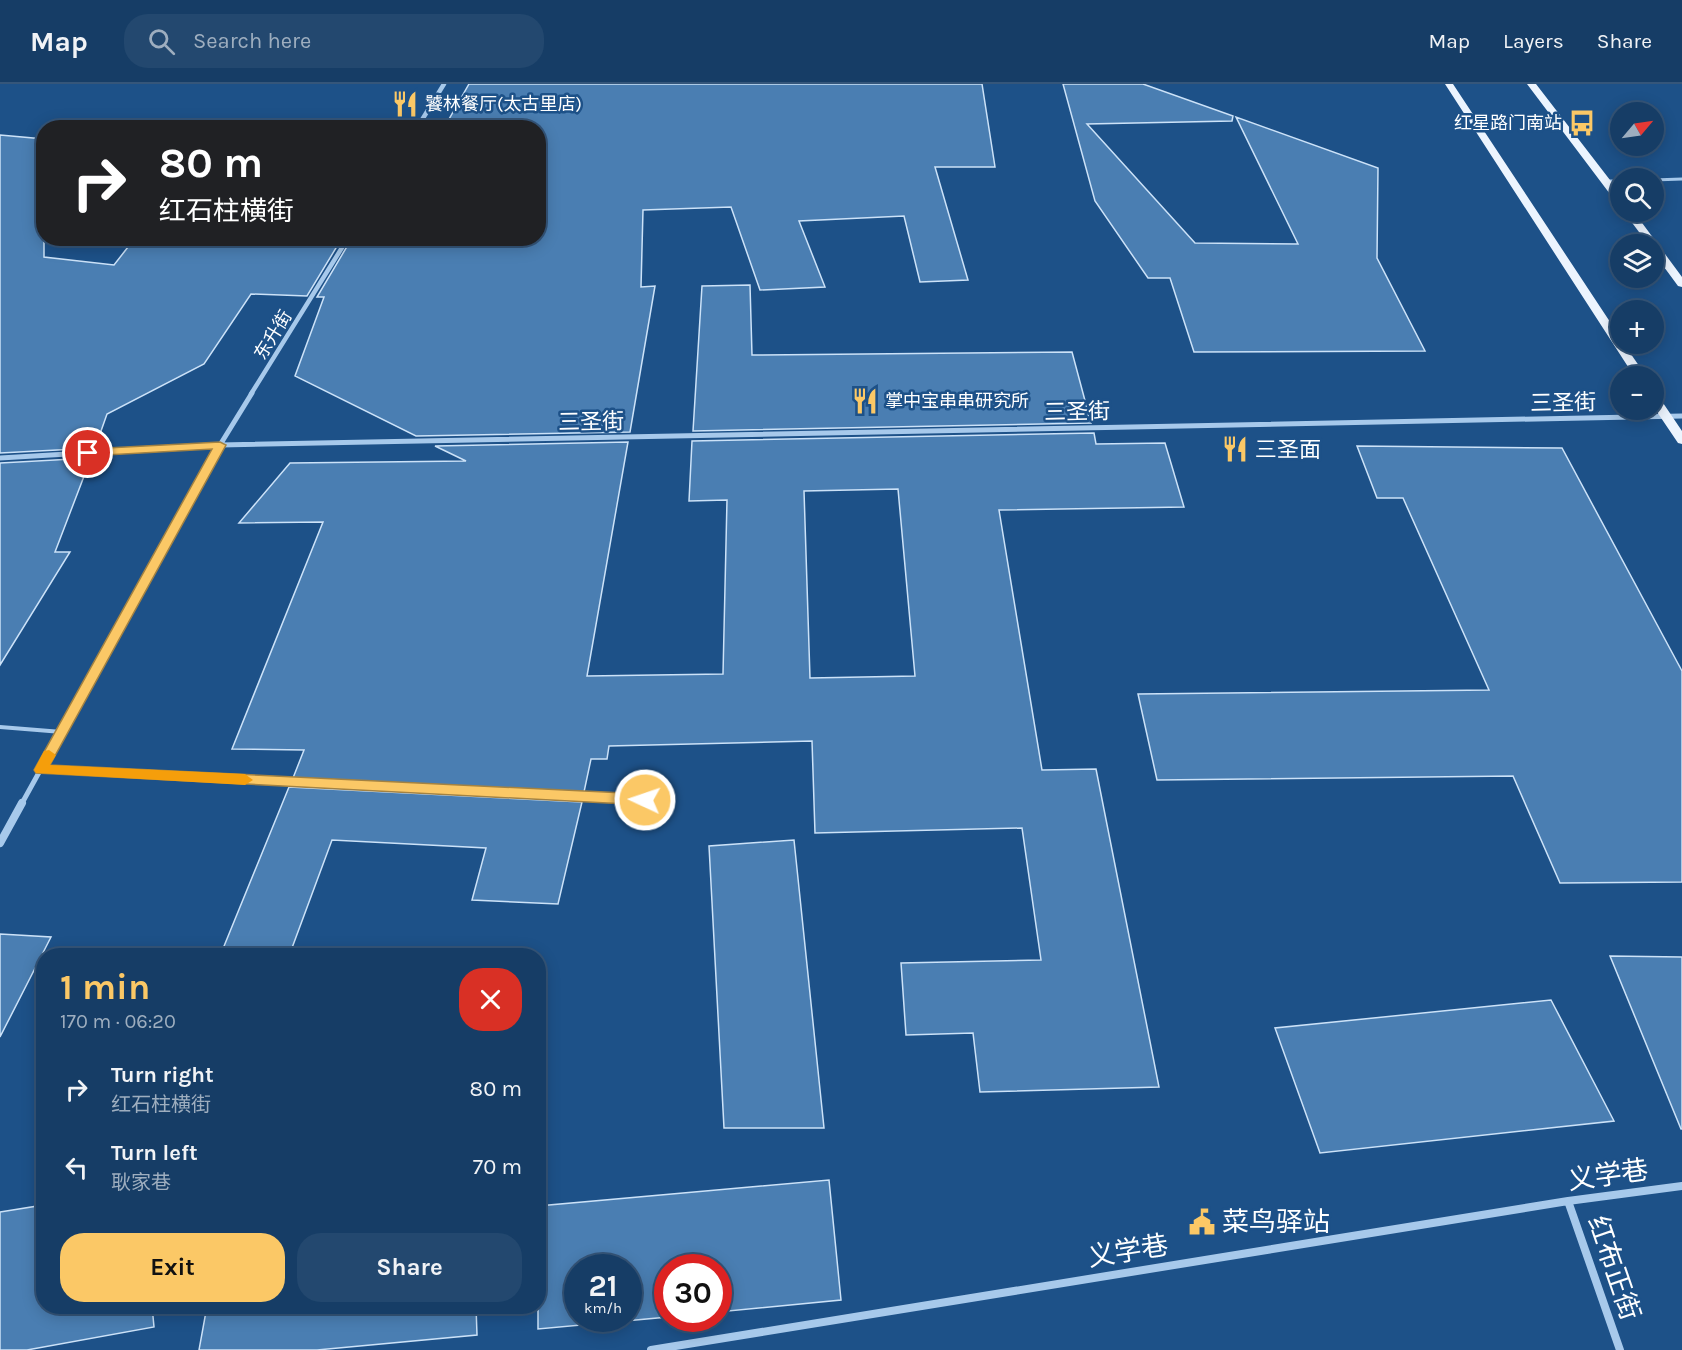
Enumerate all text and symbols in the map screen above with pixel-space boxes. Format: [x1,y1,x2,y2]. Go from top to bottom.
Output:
search box [124,14,544,68]
text: Map [30,25,88,58]
icon: search [145,25,178,58]
text: Search here [193,28,311,54]
text: Map [1428,29,1470,53]
text: Layers [1503,29,1564,53]
text: Share [1597,29,1652,53]
restaurant icon: 饕林餐厅(太古里店) [390,89,420,119]
place label: 饕林餐厅(太古里店) [425,93,582,115]
north arrow [1610,102,1664,156]
map controls [1610,102,1664,420]
bus stop icon: 红星路门南站 [1567,108,1597,138]
place label: 红星路门南站 [1454,112,1562,134]
text: 80 m [159,138,263,188]
icon: right [60,144,138,222]
button: search [1610,168,1664,222]
text: 红石柱横街 [159,195,294,227]
button: layers [1610,234,1664,288]
button: + [1610,300,1664,354]
street label: 东升街 [249,306,297,364]
button: − [1610,366,1664,420]
restaurant icon: 掌中宝串串研究所 [850,386,880,416]
street label: 三圣街 [1530,389,1596,417]
place label: 掌中宝串串研究所 [885,390,1029,412]
street label: 三圣街 [1044,398,1110,426]
street label: 三圣街 [558,408,624,436]
pin [62,427,113,478]
restaurant icon: 三圣面 [1220,434,1250,464]
icon: arrive [71,436,104,469]
place label: 三圣面 [1255,437,1321,463]
position arrow [613,768,677,832]
text: 1 min [60,966,150,1008]
button: close [459,968,522,1031]
text: 170 m · 06:20 [60,1010,176,1033]
text: Turn right [111,1062,214,1088]
icon: right [60,1073,93,1106]
text: 80 m [470,1076,522,1102]
text: 红石柱横街 [111,1093,211,1116]
text: Turn left [111,1140,198,1166]
icon: left [60,1151,93,1184]
text: 70 m [473,1154,522,1180]
street label: 义学巷 [1566,1154,1650,1196]
text: 耿家巷 [111,1171,171,1194]
place label: 菜鸟驿站 [1222,1206,1330,1238]
public building icon: 菜鸟驿站 [1187,1207,1217,1237]
street label: 红布正街 [1581,1212,1647,1324]
street label: 义学巷 [1085,1229,1171,1273]
button: Exit [60,1233,285,1302]
button: Share [297,1233,522,1302]
speed limit sign: 30 [654,1254,732,1332]
text: 21 [589,1268,617,1304]
text: km/h [584,1299,622,1317]

